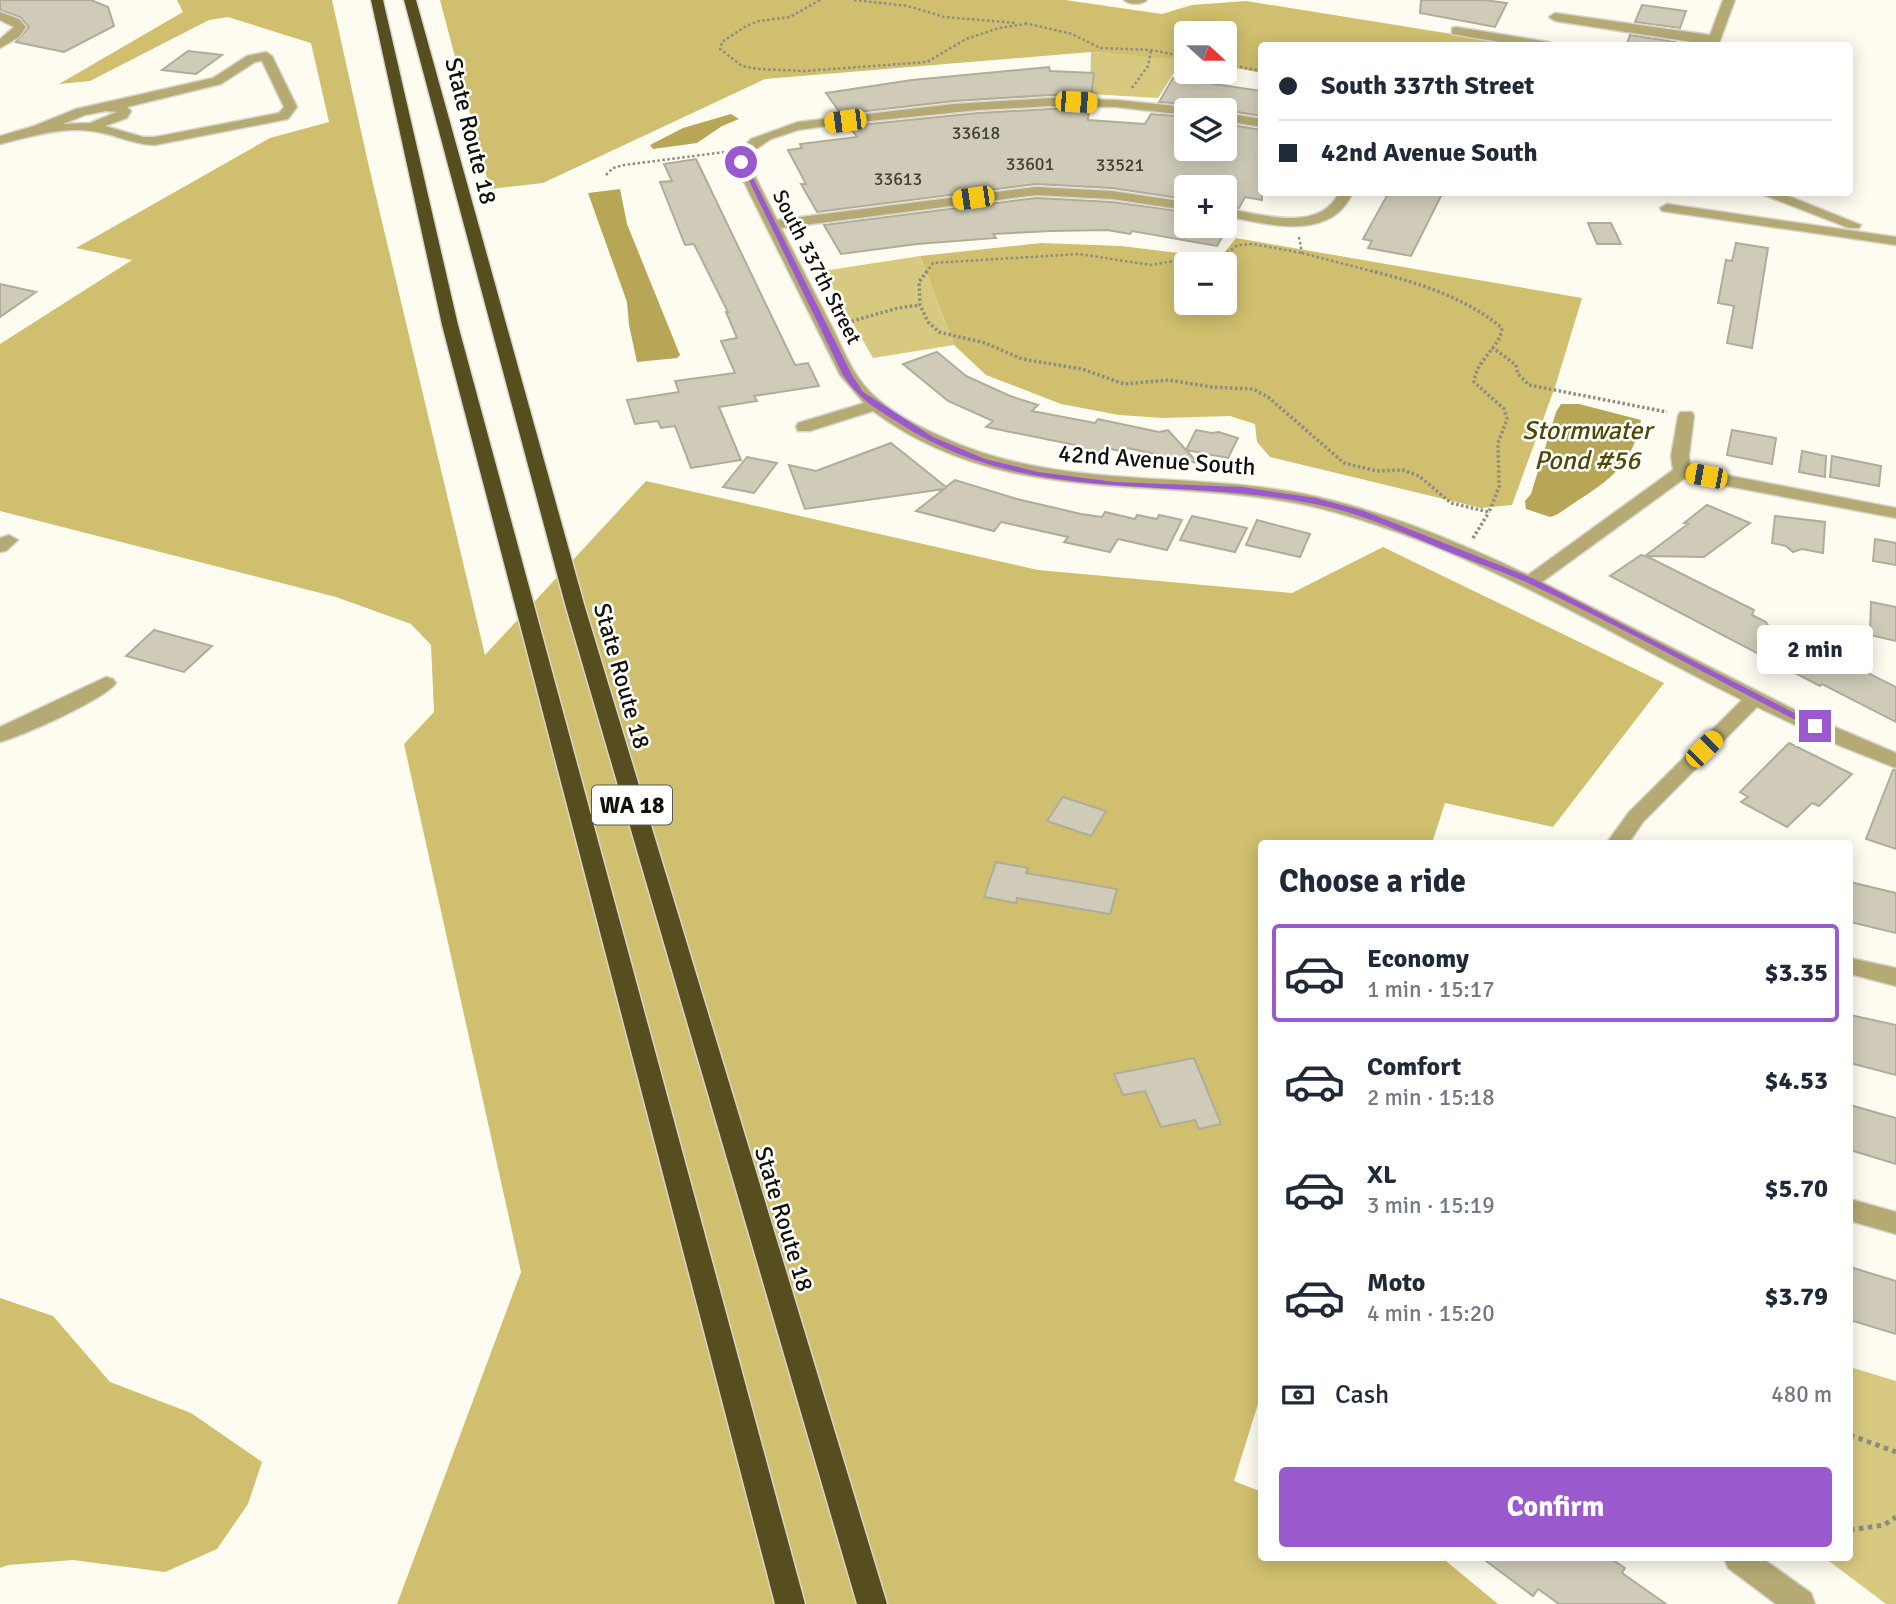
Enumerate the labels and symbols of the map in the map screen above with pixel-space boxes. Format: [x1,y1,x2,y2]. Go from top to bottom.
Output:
north arrow [1174,21,1237,84]
street label: State Route 18 [438,54,504,208]
car [1055,90,1098,114]
car [823,108,868,134]
house number: 33618 [952,122,1000,144]
route start [725,146,757,178]
house number: 33601 [1006,153,1054,175]
house number: 33521 [1096,154,1144,176]
house number: 33613 [874,168,922,190]
car [951,185,996,211]
street label: South 337th Street [767,186,867,348]
water label: Stormwater Pond #56 [1522,415,1655,477]
street label: 42nd Avenue South [1057,438,1257,482]
car [1684,462,1729,490]
street label: State Route 18 [587,600,657,752]
callout: 2 min [1757,624,1873,674]
route end [1799,710,1831,742]
car [1682,727,1727,771]
road number: WA 18 [592,786,672,824]
street label: State Route 18 [748,1143,820,1295]

